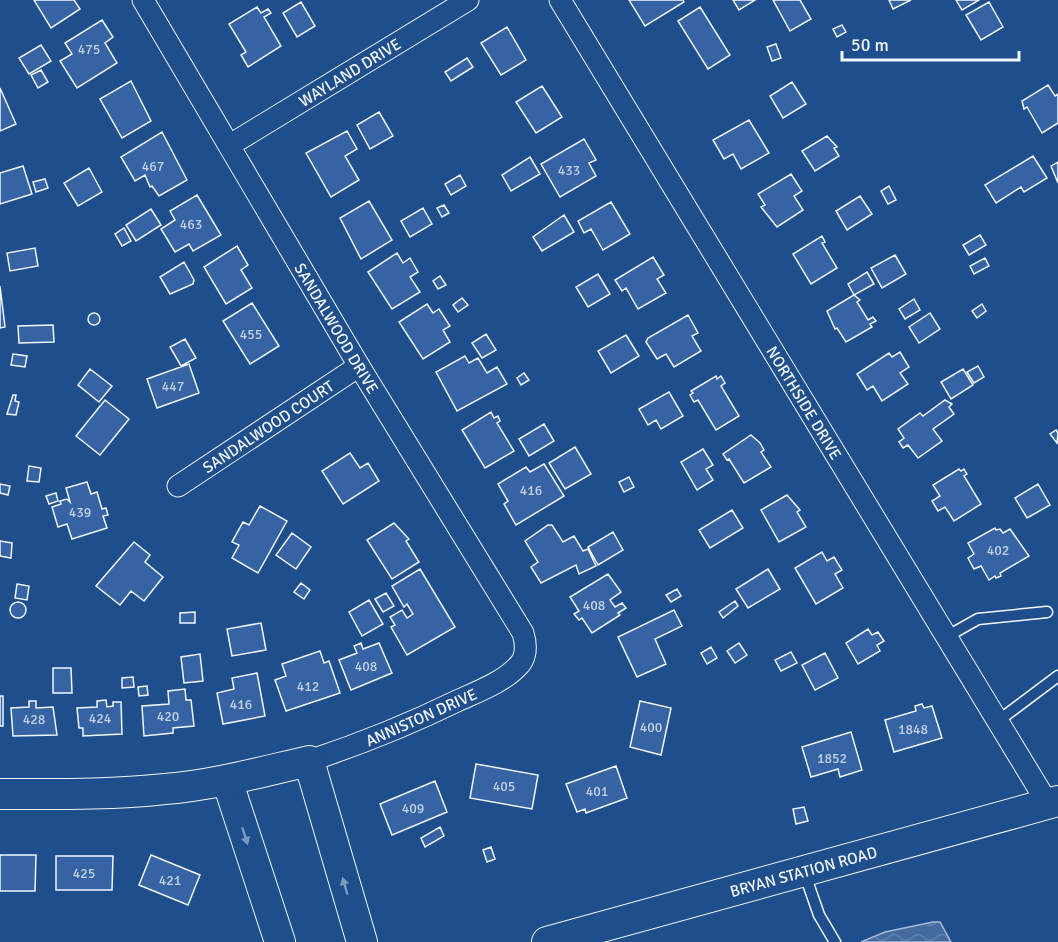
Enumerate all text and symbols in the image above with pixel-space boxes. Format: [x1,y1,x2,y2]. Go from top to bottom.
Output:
scale bar [842,24,1019,62]
street label: WAYLAND DRIVE [295,34,405,112]
text: 50 m [851,34,889,56]
house number: 475 [78,41,100,58]
house number: 467 [142,158,164,175]
house number: 433 [558,162,580,179]
house number: 463 [180,216,202,233]
street label: SANDALWOOD DRIVE [289,260,382,398]
house number: 455 [240,326,262,343]
street label: NORTHSIDE DRIVE [762,343,846,463]
street label: SANDALWOOD COURT [199,376,338,478]
house number: 447 [162,378,184,395]
house number: 416 [520,482,542,499]
house number: 439 [69,504,91,521]
house number: 402 [987,542,1009,559]
house number: 408 [583,597,605,614]
house number: 408 [355,658,377,675]
house number: 412 [297,678,319,695]
street label: ANNISTON DRIVE [363,684,480,751]
house number: 416 [230,696,252,713]
house number: 420 [157,708,179,725]
house number: 424 [89,710,112,727]
house number: 428 [23,711,45,728]
house number: 400 [640,719,662,736]
house number: 1848 [898,721,928,738]
house number: 1852 [817,750,847,767]
house number: 405 [493,778,515,795]
house number: 401 [586,783,608,800]
house number: 409 [402,800,424,817]
one-way arrow [241,827,251,845]
street label: BRYAN STATION ROAD [728,842,880,902]
house number: 425 [73,865,95,882]
house number: 421 [159,872,181,889]
one-way arrow [340,877,349,895]

